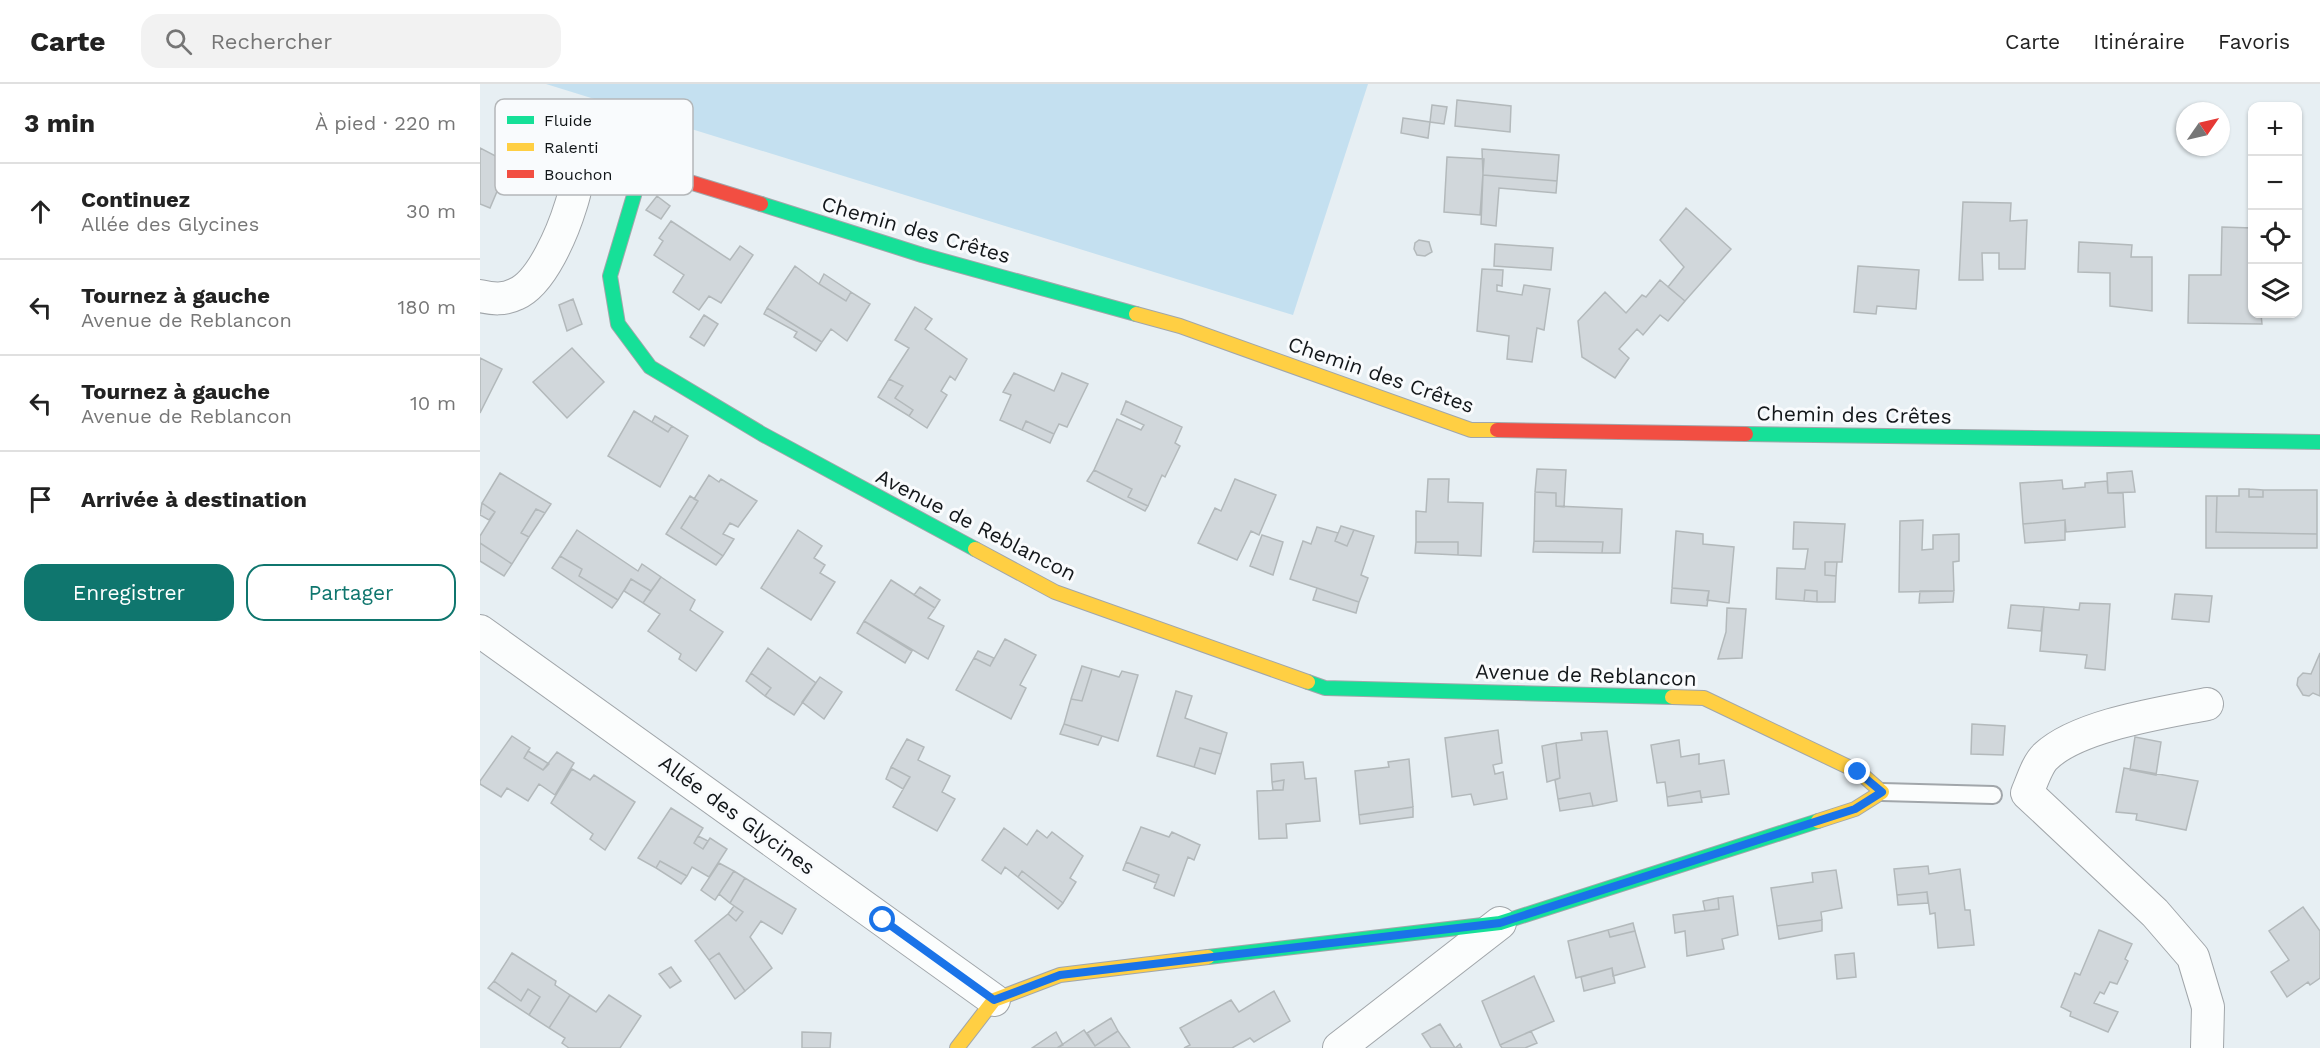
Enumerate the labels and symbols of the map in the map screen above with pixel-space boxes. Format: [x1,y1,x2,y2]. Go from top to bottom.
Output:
legend [495,99,693,195]
north arrow [2176,102,2230,156]
text: Fluide [544,111,592,130]
text: Ralenti [544,138,599,157]
text: Bouchon [544,165,612,184]
street label: Chemin des Crêtes [819,191,1013,268]
street label: Chemin des Crêtes [1285,331,1478,418]
street label: Chemin des Crêtes [1756,400,1952,429]
street label: Avenue de Reblancon [872,463,1081,586]
street label: Avenue de Reblancon [1475,658,1697,691]
street label: Allée des Glycines [654,749,820,880]
route end [1844,758,1870,784]
route start [869,906,895,932]

